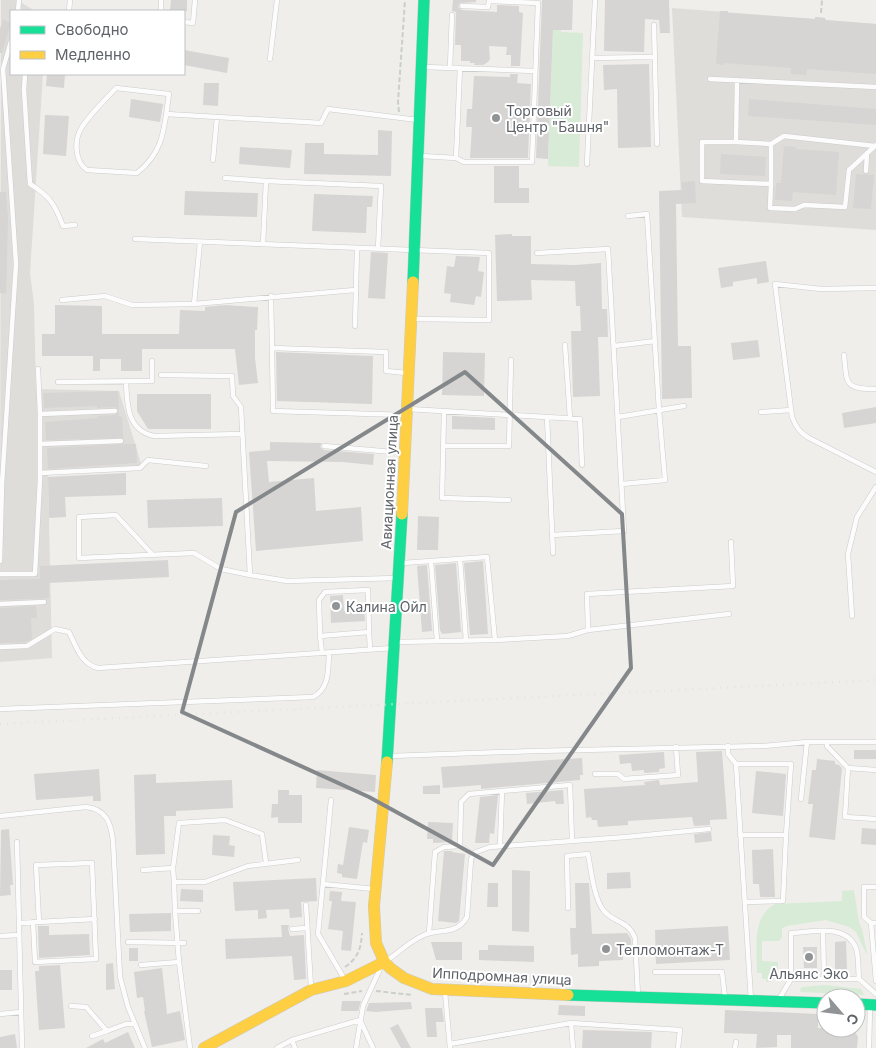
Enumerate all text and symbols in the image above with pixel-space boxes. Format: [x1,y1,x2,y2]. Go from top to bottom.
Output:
legend [10,10,185,75]
text: Свободно [55,20,129,39]
text: Медленно [55,45,131,64]
place label: Торговый Центр "Башня" [506,102,609,135]
marker: Торговый Центр "Башня" [490,112,502,124]
street label: Авиационная улица [377,414,401,550]
place label: Калина Ойл [346,598,427,615]
marker: Калина Ойл [330,600,342,612]
place label: Тепломонтаж-Т [616,941,724,958]
marker: Тепломонтаж-Т [600,943,612,955]
marker: Альянс Эко [803,951,815,963]
street label: Ипподромная улица [432,964,572,988]
place label: Альянс Эко [769,965,849,982]
north arrow [816,988,866,1038]
text: С [843,1011,863,1028]

